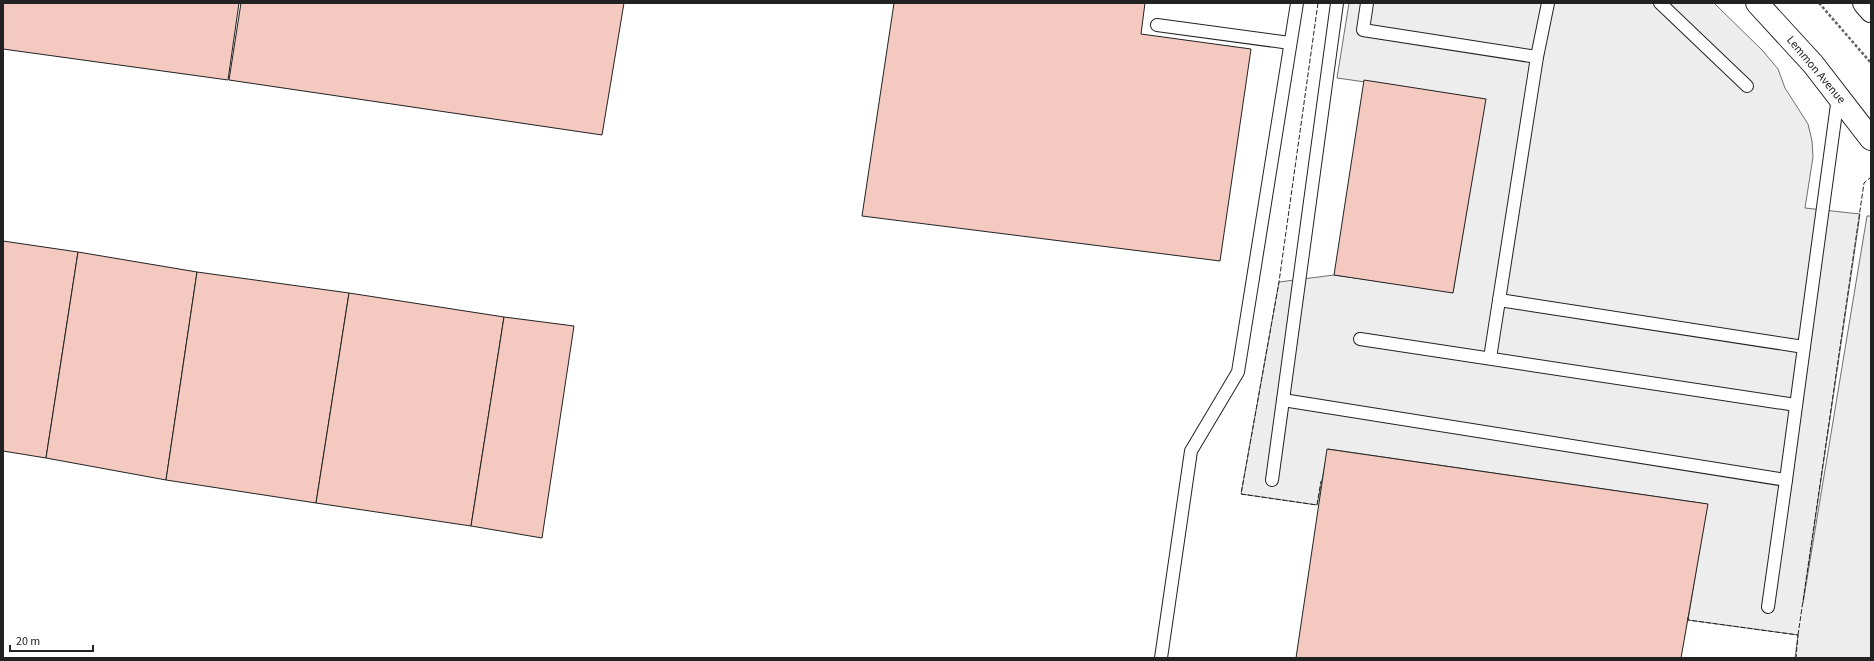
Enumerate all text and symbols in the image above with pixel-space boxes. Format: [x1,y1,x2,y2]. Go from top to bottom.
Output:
street label: Lemmon Avenue [1782,32,1850,108]
scale bar [10,627,93,653]
text: 20 m [16,633,40,650]

